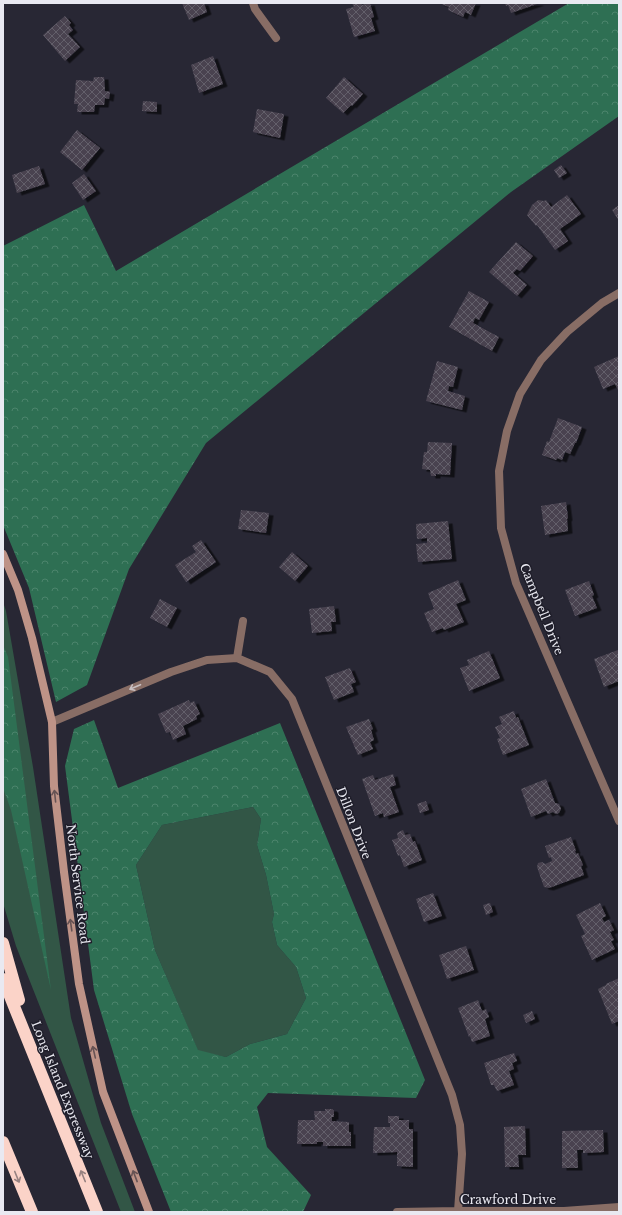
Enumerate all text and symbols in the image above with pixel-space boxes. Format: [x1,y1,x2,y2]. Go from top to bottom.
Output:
street label: Campbell Drive [517,561,567,657]
one-way arrow [130,684,142,691]
street label: Dillon Drive [333,785,375,861]
one-way arrow [52,790,59,803]
street label: North Service Road [63,823,93,945]
one-way arrow [67,919,75,932]
street label: Long Island Expressway [28,1019,98,1162]
one-way arrow [90,1046,98,1059]
one-way arrow [14,1170,22,1182]
one-way arrow [78,1170,86,1182]
one-way arrow [131,1170,139,1182]
street label: Crawford Drive [460,1192,556,1207]

